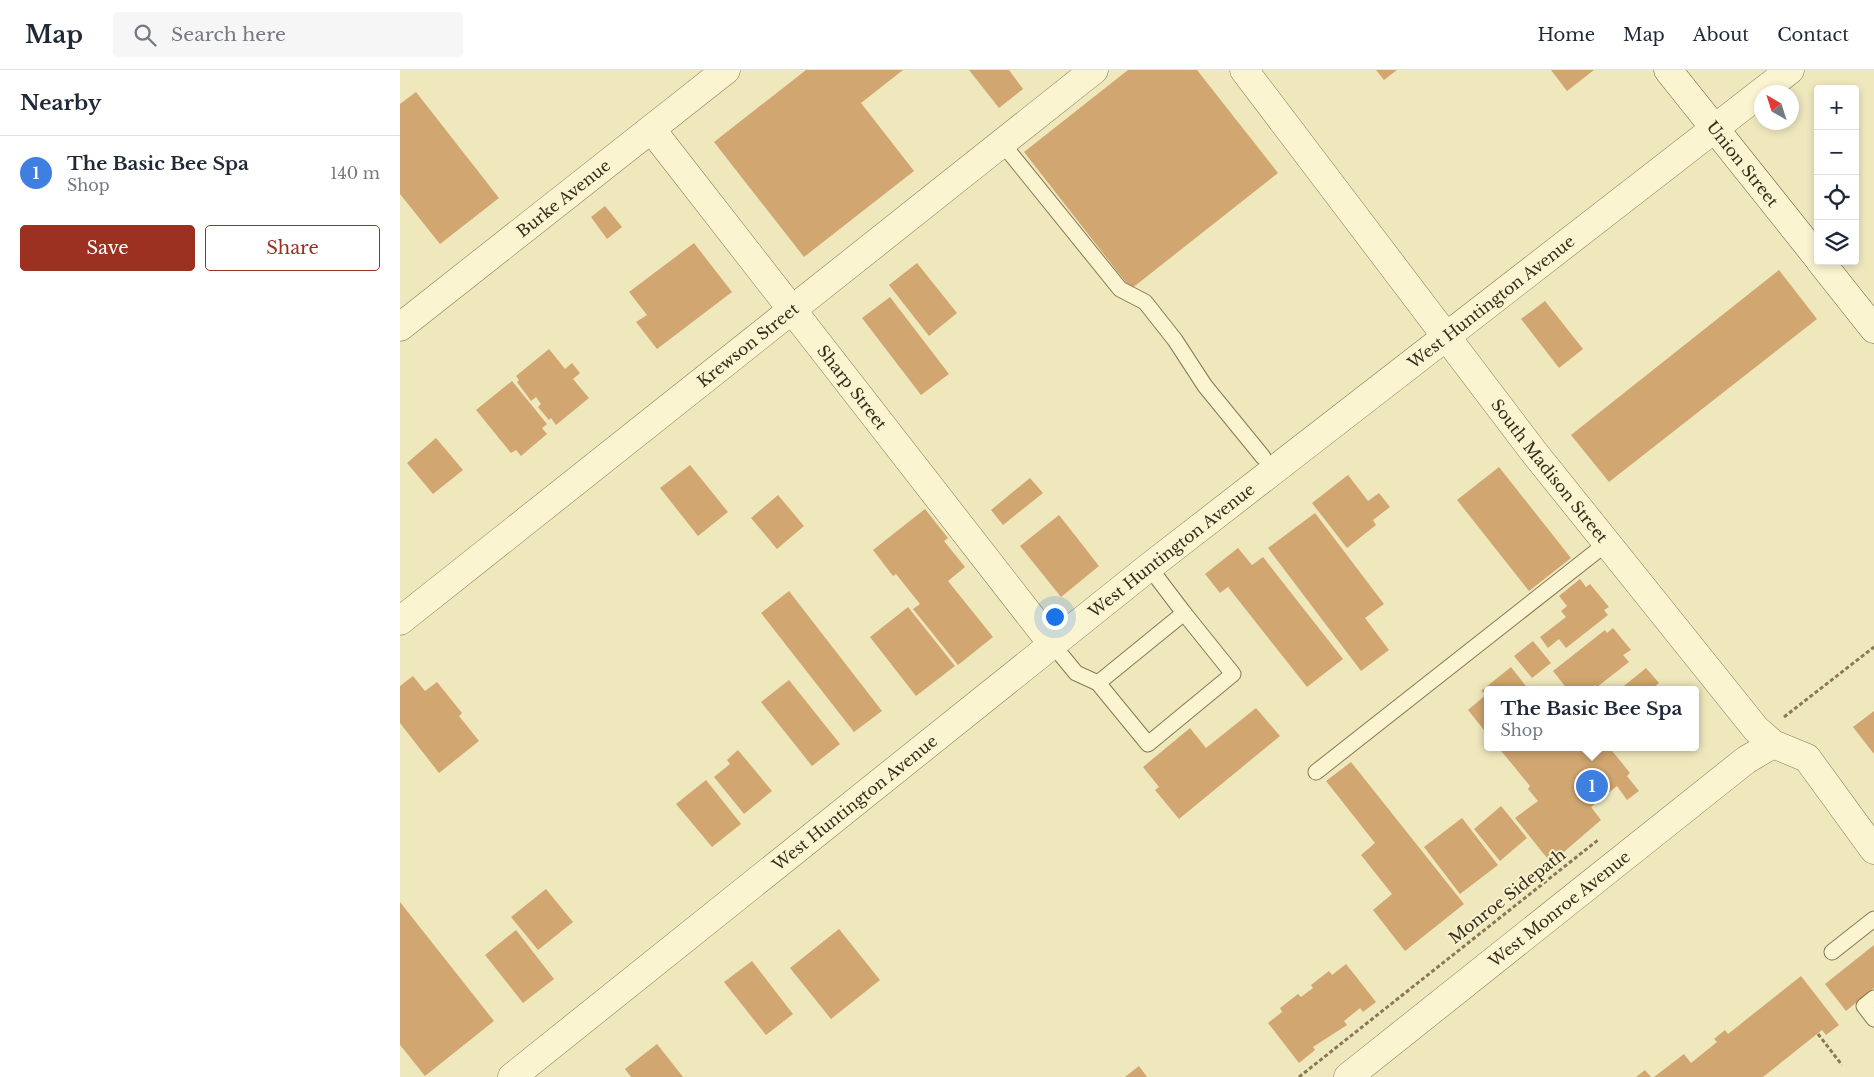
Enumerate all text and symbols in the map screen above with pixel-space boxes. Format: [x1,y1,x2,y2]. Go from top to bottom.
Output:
search box [113,12,463,57]
text: Map [25,20,83,49]
icon: search [131,21,159,49]
text: Search here [171,23,286,46]
text: Home [1537,24,1595,46]
text: Map [1623,24,1665,46]
text: About [1693,24,1749,46]
text: Contact [1777,24,1849,46]
north arrow [1754,85,1799,130]
map controls [1814,85,1859,265]
button: + [1814,85,1859,130]
text: Nearby [20,90,101,116]
street label: Union Street [1703,117,1783,211]
button: − [1814,130,1859,175]
text: The Basic Bee Spa [67,152,249,175]
street label: Burke Avenue [512,155,614,241]
text: 1 [33,163,39,183]
text: 140 m [330,163,380,183]
text: Shop [67,175,110,195]
button: locate [1814,175,1859,220]
button: layers [1814,220,1859,265]
button: Save [20,225,195,271]
button: Share [205,225,380,271]
street label: West Huntington Avenue [1403,231,1579,373]
street label: Krewson Street [693,299,802,391]
street label: Sharp Street [813,341,891,433]
street label: South Madison Street [1487,395,1612,547]
street label: West Huntington Avenue [1084,479,1258,622]
your location [1042,604,1068,630]
popup [1484,686,1699,751]
text: The Basic Bee Spa [1500,697,1683,720]
text: Shop [1500,720,1543,740]
street label: West Huntington Avenue [767,731,941,875]
pin: 1 [1576,767,1608,805]
street label: Monroe Sidepath [1445,844,1569,948]
street label: West Monroe Avenue [1484,846,1634,972]

